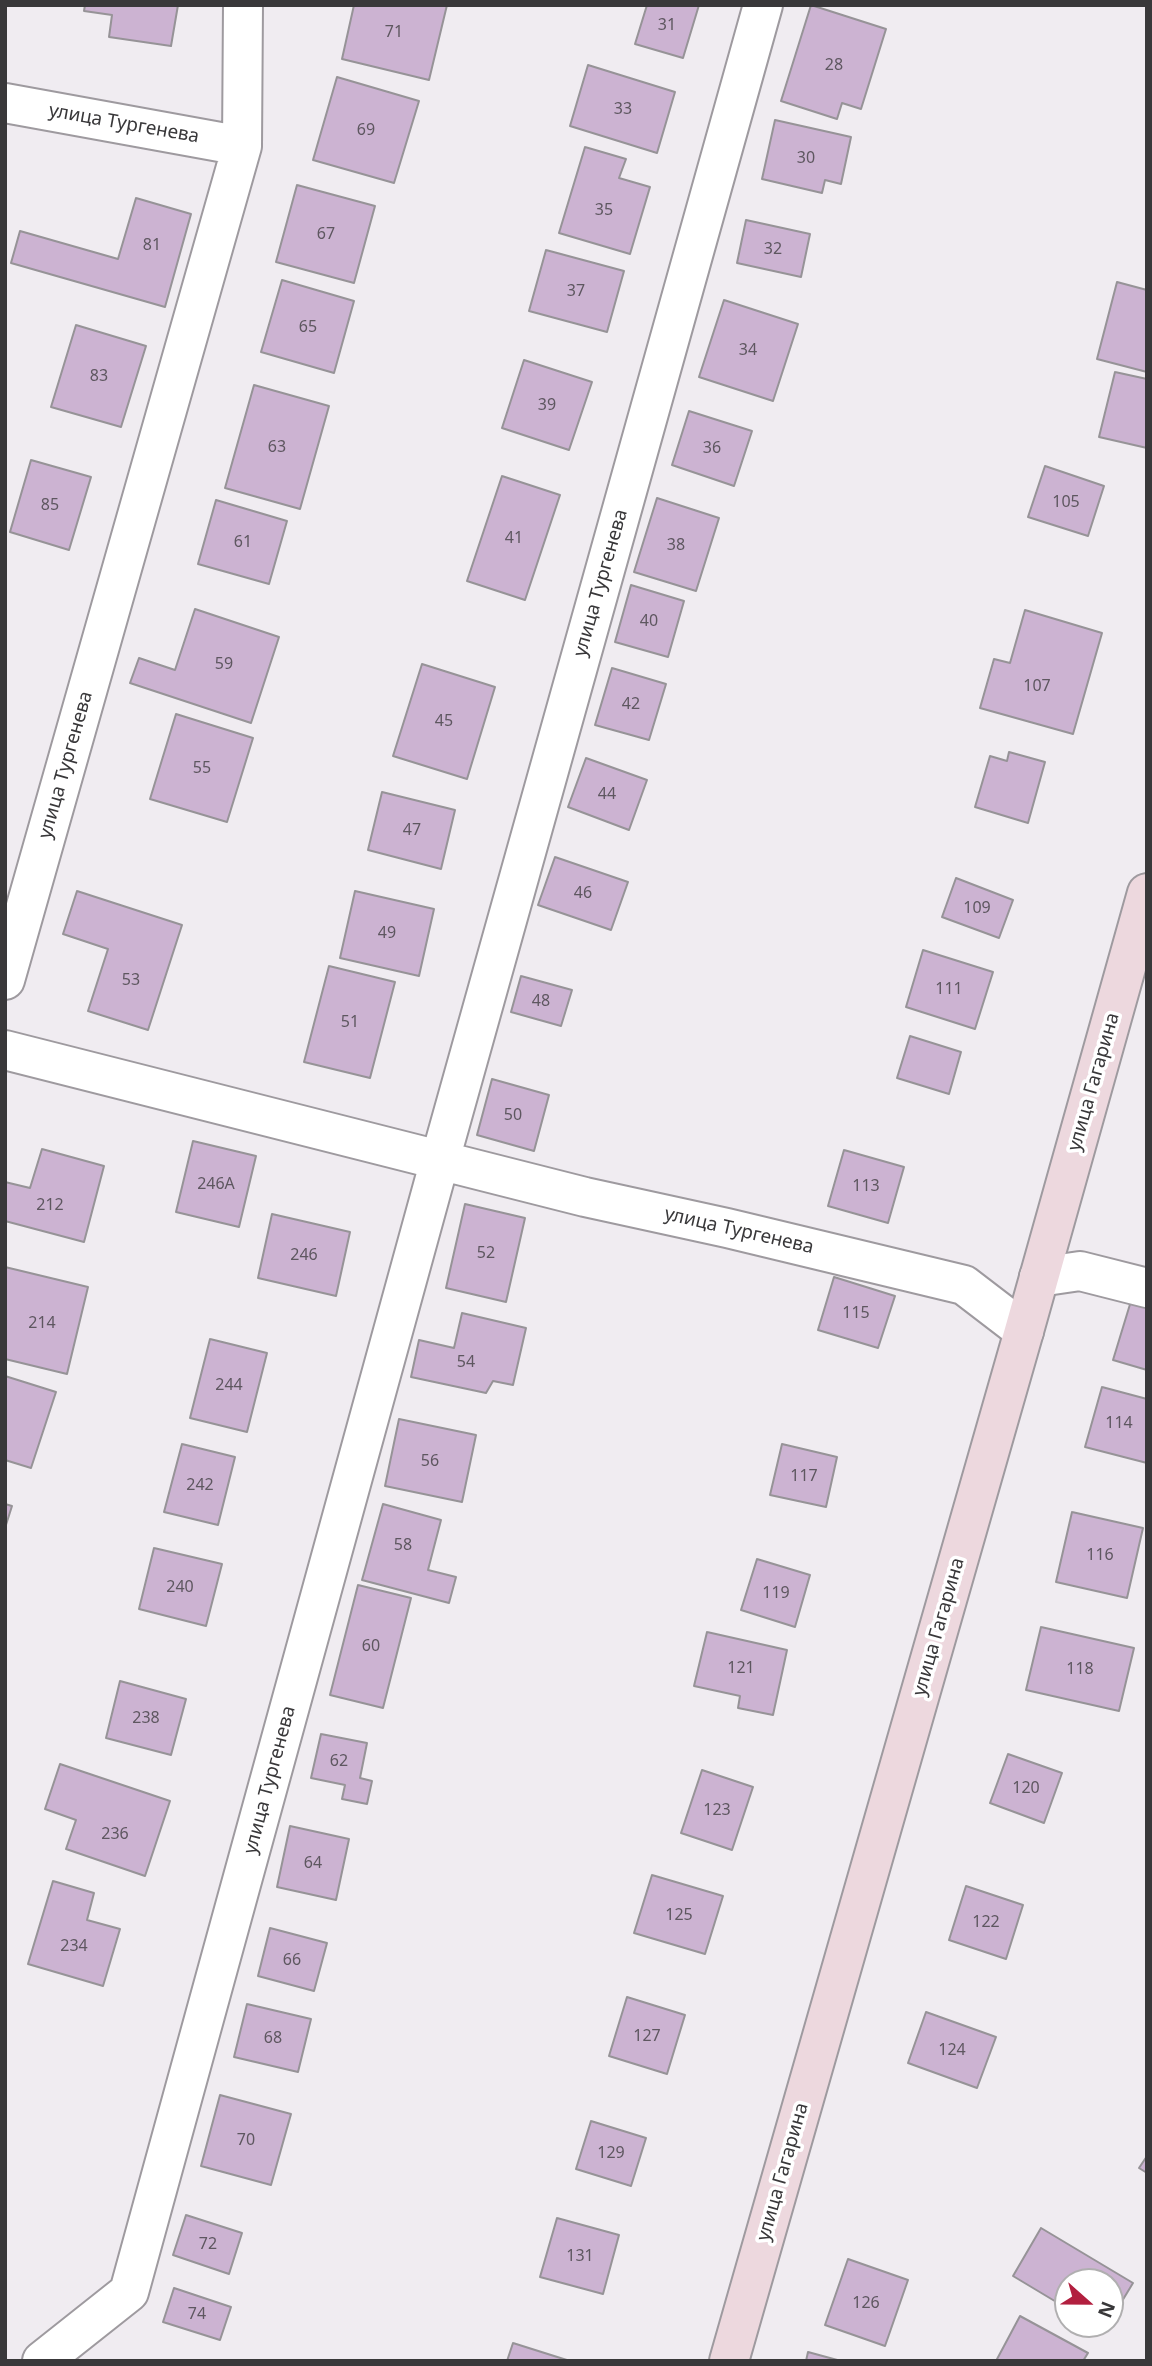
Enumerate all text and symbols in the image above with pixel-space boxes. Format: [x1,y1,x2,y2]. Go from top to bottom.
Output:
house number: 31 [658,15,676,35]
house number: 71 [385,22,403,42]
house number: 28 [825,55,843,75]
house number: 33 [614,99,632,119]
street label: улица Тургенева [47,100,201,148]
house number: 69 [357,120,375,140]
house number: 30 [797,148,815,168]
house number: 35 [595,200,613,220]
house number: 67 [317,224,335,244]
house number: 81 [143,235,161,255]
house number: 32 [764,239,782,259]
house number: 37 [567,281,585,301]
house number: 65 [299,317,317,337]
house number: 34 [739,340,757,360]
house number: 83 [90,366,108,386]
house number: 39 [538,395,556,415]
house number: 63 [268,437,286,457]
house number: 36 [703,438,721,458]
house number: 105 [1052,492,1080,512]
house number: 85 [41,495,59,515]
street label: улица Тургенева [569,507,633,659]
house number: 41 [505,528,523,548]
house number: 61 [234,532,252,552]
house number: 38 [667,535,685,555]
house number: 40 [640,611,658,631]
house number: 59 [215,654,233,674]
house number: 107 [1023,676,1051,696]
street label: улица Тургенева [34,689,98,841]
house number: 42 [622,694,640,714]
house number: 45 [435,711,453,731]
house number: 55 [193,758,211,778]
house number: 44 [598,784,616,804]
house number: 47 [403,820,421,840]
house number: 46 [574,883,592,903]
house number: 109 [963,898,991,918]
house number: 49 [378,923,396,943]
house number: 53 [122,970,140,990]
house number: 111 [935,979,963,999]
house number: 48 [532,991,550,1011]
street label: улица Гагарина [1063,1010,1125,1154]
house number: 51 [341,1012,359,1032]
house number: 50 [504,1105,522,1125]
house number: 246А [197,1174,235,1194]
house number: 113 [852,1176,880,1196]
house number: 212 [36,1195,64,1215]
street label: улица Тургенева [662,1203,816,1259]
house number: 52 [477,1243,495,1263]
house number: 246 [290,1245,318,1265]
house number: 115 [842,1303,870,1323]
house number: 214 [28,1313,56,1333]
house number: 54 [457,1352,475,1372]
house number: 244 [215,1375,243,1395]
house number: 114 [1105,1413,1133,1433]
house number: 56 [421,1451,439,1471]
house number: 117 [790,1466,818,1486]
house number: 242 [186,1475,214,1495]
house number: 58 [394,1535,412,1555]
house number: 116 [1086,1545,1114,1565]
street label: улица Гагарина [908,1555,970,1699]
house number: 240 [166,1577,194,1597]
house number: 119 [762,1583,790,1603]
house number: 60 [362,1636,380,1656]
house number: 121 [727,1658,755,1678]
house number: 118 [1066,1659,1094,1679]
street label: улица Тургенева [239,1704,301,1856]
house number: 238 [132,1708,160,1728]
house number: 62 [330,1751,348,1771]
house number: 120 [1012,1778,1040,1798]
house number: 123 [703,1800,731,1820]
house number: 236 [101,1824,129,1844]
house number: 64 [304,1853,322,1873]
house number: 125 [665,1905,693,1925]
house number: 122 [972,1912,1000,1932]
house number: 234 [60,1936,88,1956]
house number: 66 [283,1950,301,1970]
house number: 127 [633,2026,661,2046]
house number: 68 [264,2028,282,2048]
house number: 124 [938,2040,966,2060]
street label: улица Гагарина [752,2100,814,2244]
house number: 70 [237,2130,255,2150]
house number: 129 [597,2143,625,2163]
house number: 72 [199,2234,217,2254]
house number: 131 [566,2246,594,2266]
north arrow [1054,2268,1124,2338]
house number: 126 [852,2293,880,2313]
text: N [1092,2298,1122,2322]
house number: 74 [188,2304,206,2324]

